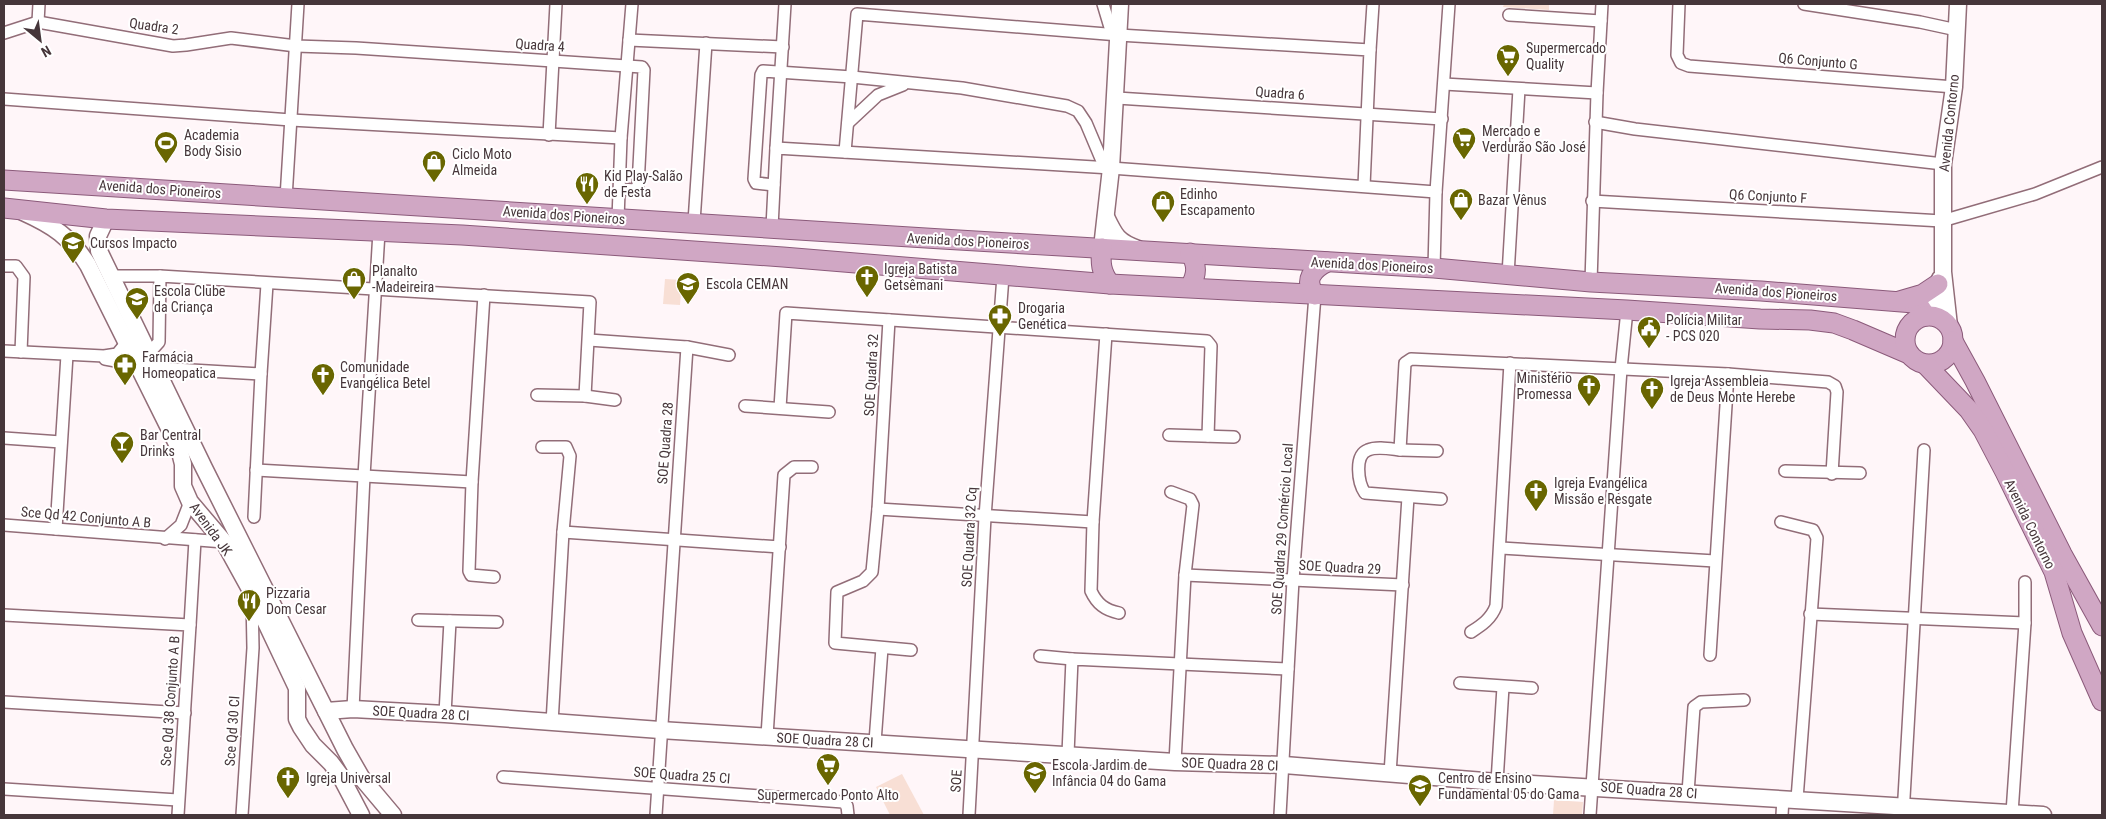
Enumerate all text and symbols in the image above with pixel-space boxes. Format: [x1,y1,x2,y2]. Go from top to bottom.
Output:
north arrow [15,15,65,65]
street label: Quadra 2 [128,15,180,37]
street label: Quadra 4 [515,35,565,55]
place label: Supermercado Quality [1526,40,1606,72]
text: N [39,42,54,60]
supermarket icon: Supermercado Quality [1495,43,1521,77]
street label: Q6 Conjunto G [1778,50,1858,72]
street label: Avenida Contorno [1936,73,1962,173]
street label: Quadra 6 [1255,83,1305,103]
place label: Mercado e Verdurão São José [1482,123,1586,155]
supermarket icon: Mercado e Verdurão São José [1451,126,1477,160]
place label: Academia Body Sisio [184,127,242,159]
sports icon: Academia Body Sisio [153,130,179,164]
place label: Ciclo Moto Almeida [452,146,512,178]
shop icon: Ciclo Moto Almeida [421,149,447,183]
place label: Kid Play-Salão de Festa [604,168,683,200]
restaurant icon: Kid Play-Salão de Festa [574,171,600,205]
street label: Avenida dos Pioneiros [98,177,222,201]
place label: Edinho Escapamento [1180,186,1255,218]
street label: Q6 Conjunto F [1729,186,1808,206]
shop icon: Bazar Vênus [1448,187,1474,221]
shop icon: Edinho Escapamento [1150,189,1176,223]
place label: Bazar Vênus [1478,192,1547,208]
street label: Avenida dos Pioneiros [502,203,626,227]
school or university icon: Cursos Impacto [60,230,86,264]
street label: Avenida dos Pioneiros [906,230,1030,252]
place label: Cursos Impacto [90,235,177,251]
street label: Avenida dos Pioneiros [1310,254,1434,276]
place label: Igreja Batista Getsêmani [884,261,957,293]
place label: Planalto -Madeireira [372,263,434,295]
church icon: Igreja Batista Getsêmani [854,264,880,298]
shop icon: Planalto -Madeireira [341,266,367,300]
school or university icon: Escola CEMAN [675,271,701,305]
place label: Escola CEMAN [706,276,788,292]
street label: Avenida dos Pioneiros [1714,280,1838,304]
place label: Escola Clube da Criança [154,283,226,315]
school or university icon: Escola Clube da Criança [124,286,150,320]
place label: Drogaria Genética [1018,300,1067,332]
pharmacy icon: Drogaria Genética [987,303,1013,337]
place label: Polícia Militar - PCS 020 [1666,312,1742,344]
public building icon: Polícia Militar - PCS 020 [1636,315,1662,349]
street label: SOE Quadra 32 [861,333,881,417]
place label: Farmácia Homeopatica [142,349,216,381]
pharmacy icon: Farmácia Homeopatica [112,352,138,386]
place label: Comunidade Evangélica Betel [340,359,431,391]
church icon: Comunidade Evangélica Betel [310,362,336,396]
place label: Ministério Promessa [1517,370,1572,402]
church icon: Ministério Promessa [1576,373,1602,407]
place label: Igreja Assembleia de Deus Monte Herebe [1670,373,1796,405]
church icon: Igreja Assembleia de Deus Monte Herebe [1639,376,1665,410]
street label: SOE Quadra 28 [654,401,676,485]
place label: Bar Central Drinks [140,427,201,459]
bar icon: Bar Central Drinks [109,430,135,464]
street label: SOE Quadra 29 Comércio Local [1268,443,1296,615]
place label: Igreja Evangélica Missão e Resgate [1554,475,1652,507]
street label: Avenida Contorno [2001,476,2059,572]
church icon: Igreja Evangélica Missão e Resgate [1523,478,1549,512]
street label: SOE Quadra 32 Cq [958,486,980,588]
street label: Avenida JK [186,499,236,559]
street label: Sce Qd 42 Conjunto A B [20,503,152,531]
street label: SOE Quadra 29 [1298,557,1382,577]
place label: Pizzaria Dom Cesar [266,585,327,617]
restaurant icon: Pizzaria Dom Cesar [236,588,262,622]
street label: Sce Qd 38 Conjunto A B [157,635,183,767]
street label: Sce Qd 30 Cl [222,695,242,767]
street label: SOE Quadra 28 CI [372,702,470,724]
street label: SOE Quadra 28 CI [776,729,874,751]
supermarket icon: Supermercado Ponto Alto [815,752,841,786]
street label: SOE Quadra 28 CI [1181,754,1279,774]
place label: Escola Jardim de Infância 04 do Gama [1052,757,1166,789]
school or university icon: Escola Jardim de Infância 04 do Gama [1022,760,1048,794]
street label: SOE Quadra 25 CI [633,764,731,786]
church icon: Igreja Universal [275,765,301,799]
street label: SOE [947,769,965,793]
place label: Igreja Universal [306,770,391,786]
place label: Centro de Ensino Fundamental 05 do Gama [1438,770,1579,802]
school or university icon: Centro de Ensino Fundamental 05 do Gama [1407,773,1433,807]
street label: SOE Quadra 28 CI [1600,779,1698,801]
place label: Supermercado Ponto Alto [757,787,899,803]

